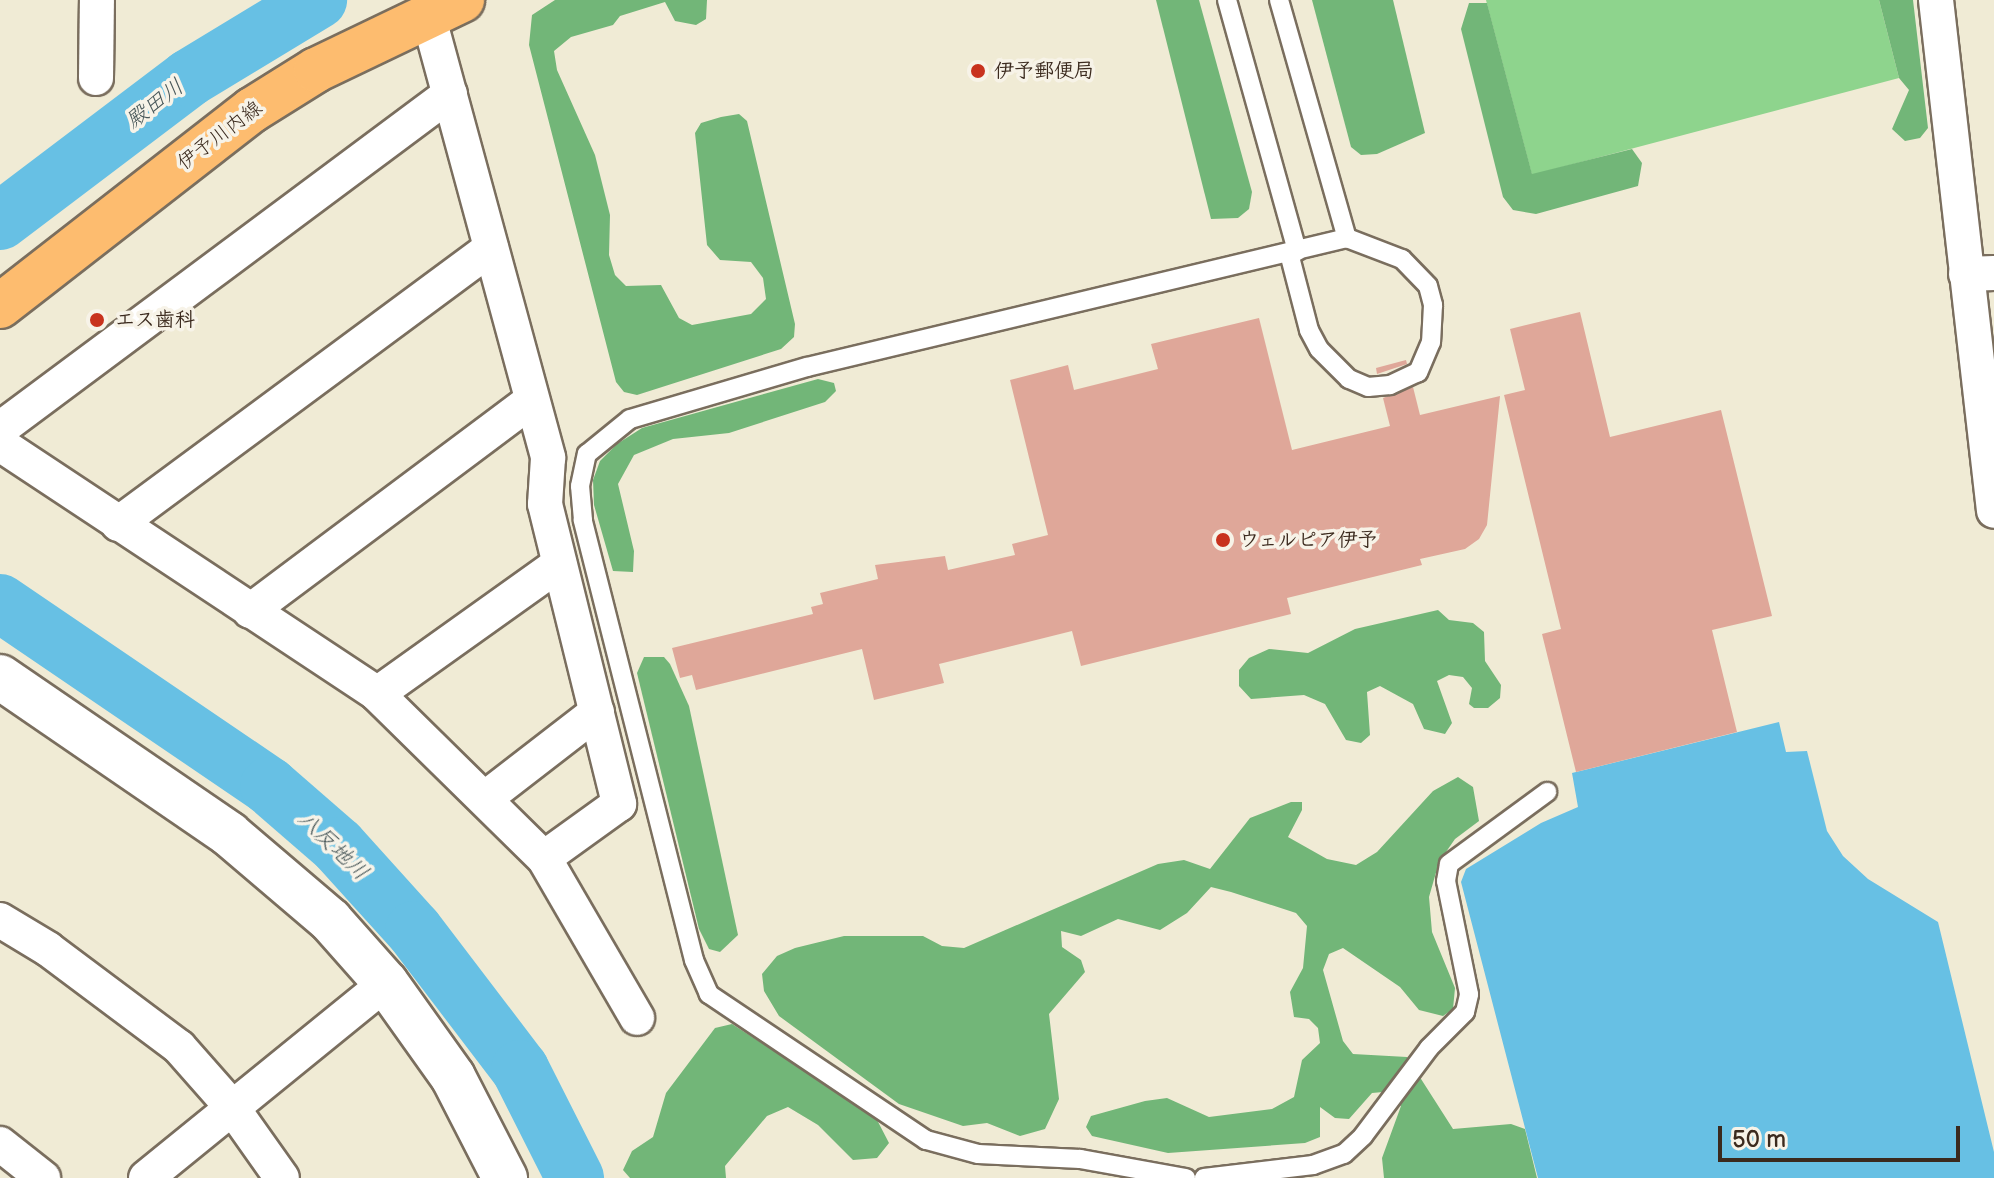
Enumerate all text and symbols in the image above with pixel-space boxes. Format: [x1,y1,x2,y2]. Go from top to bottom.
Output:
place label: 伊予郵便局 [994,59,1094,83]
marker: 伊予郵便局 [969,62,987,80]
water label: 殿田川 [121,74,189,134]
street label: 伊予川内線 [173,96,267,176]
place label: エス歯科 [115,308,195,332]
marker: エス歯科 [86,309,108,331]
place label: ウェルピア伊予 [1239,528,1379,552]
marker: ウェルピア伊予 [1214,531,1232,549]
water label: 八反地川 [292,806,374,886]
scale bar [1722,1110,1964,1160]
text: 50 m [1732,1125,1786,1154]

